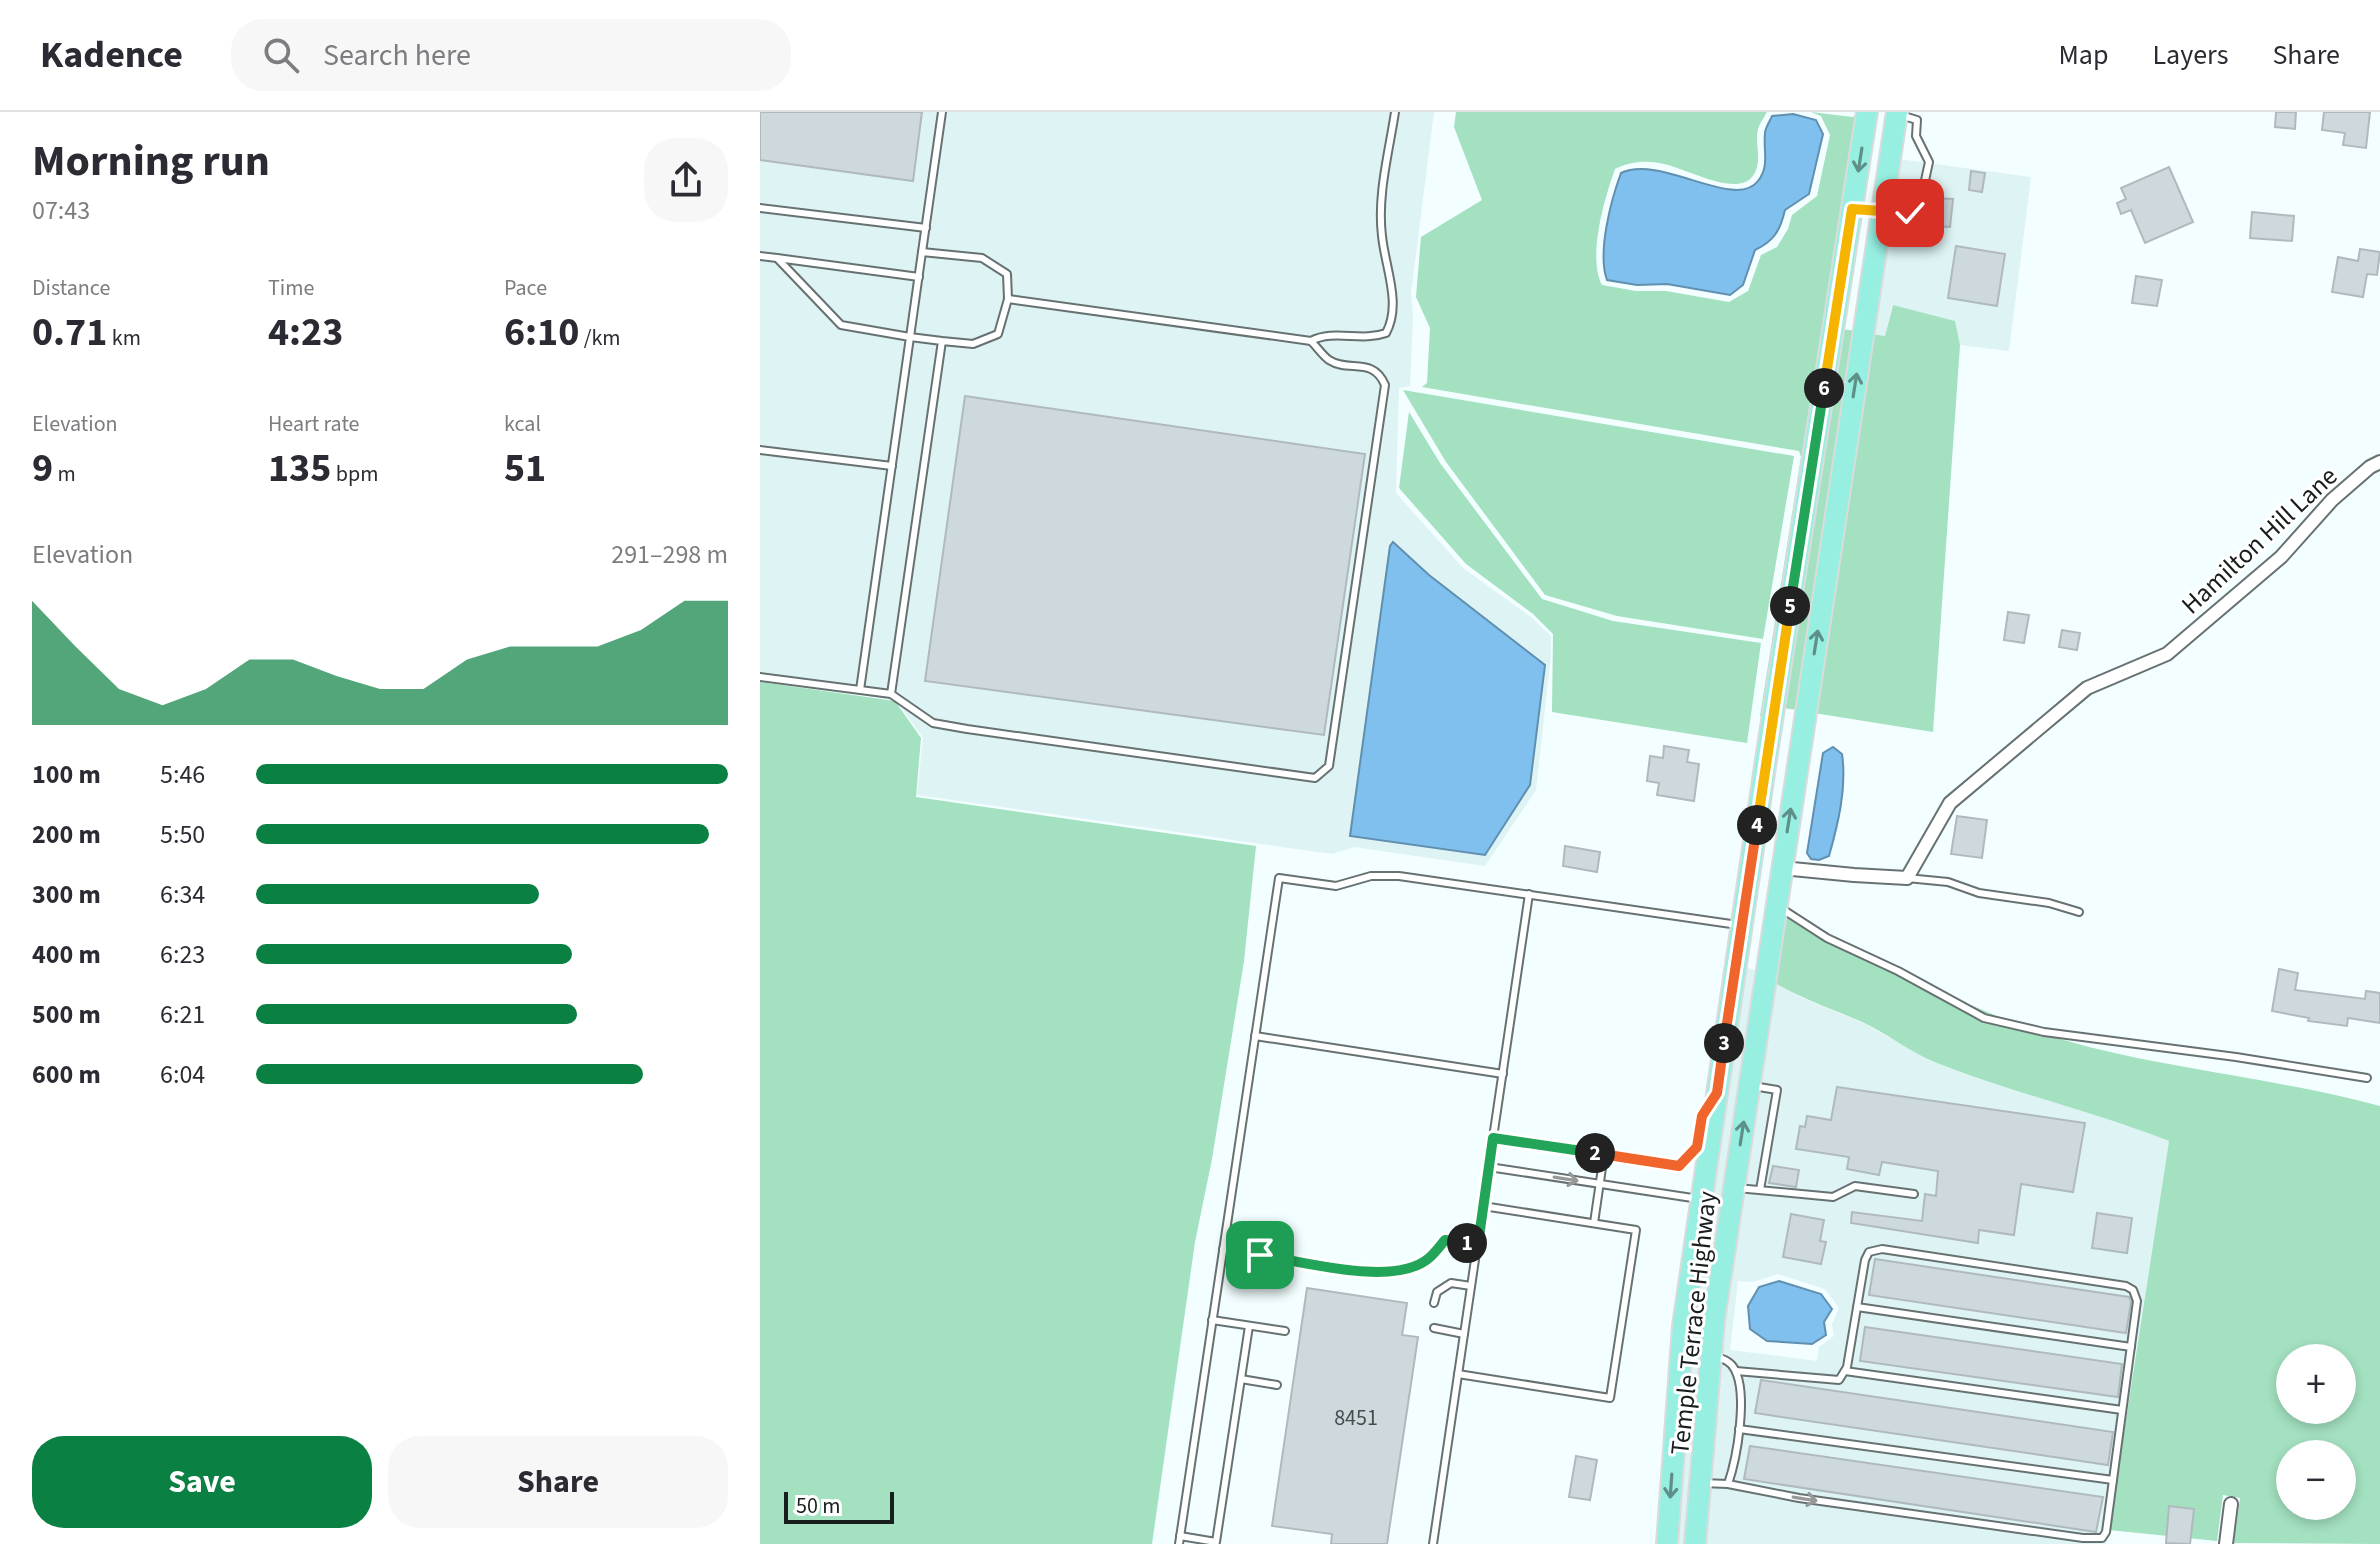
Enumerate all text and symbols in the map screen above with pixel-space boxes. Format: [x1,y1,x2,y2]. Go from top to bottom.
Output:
search box [231,19,791,91]
text: Kadence [40,28,183,82]
icon: search [259,33,303,77]
text: Search here [323,34,471,77]
text: Map [2058,35,2108,75]
text: Layers [2152,35,2228,75]
text: Share [2272,35,2340,75]
text: Morning run [32,130,270,193]
button: share [644,138,728,222]
one-way arrow [1852,147,1867,172]
pin [1876,179,1944,247]
icon: check [1888,191,1932,235]
text: 07:43 [32,192,90,229]
text: Distance [32,272,110,304]
text: Time [268,272,314,304]
text: Pace [504,272,547,304]
text: 0.71 [32,304,107,361]
text: 4:23 [268,304,343,361]
text: 6:10 [504,304,579,361]
text: km [107,322,141,354]
text: /km [579,322,621,354]
pin: 6 [1804,368,1844,408]
text: 6 [1818,372,1830,404]
one-way arrow [1848,373,1863,398]
text: Elevation [32,408,118,440]
text: Heart rate [268,408,359,440]
text: kcal [504,408,541,440]
text: 9 [32,440,53,497]
text: 135 [268,440,331,497]
text: 51 [504,440,546,497]
text: m [53,458,76,490]
text: bpm [331,458,378,490]
street label: Hamilton Hill Lane [2173,458,2346,623]
text: Elevation [32,536,133,573]
text: 291–298 m [611,536,728,573]
pin: 5 [1770,586,1810,626]
text: 5 [1784,590,1796,622]
one-way arrow [1809,630,1824,655]
text: 100 m [32,756,101,793]
text: 5:46 [160,756,205,793]
pin: 4 [1737,805,1777,845]
one-way arrow [1782,808,1797,834]
text: 4 [1751,809,1763,841]
text: 200 m [32,816,101,853]
text: 5:50 [160,816,205,853]
text: 300 m [32,876,101,913]
text: 6:34 [160,876,205,913]
text: 400 m [32,936,101,973]
text: 6:23 [160,936,205,973]
text: 500 m [32,996,101,1033]
text: 6:21 [160,996,205,1033]
pin: 3 [1704,1023,1744,1063]
text: 3 [1718,1027,1730,1059]
text: 600 m [32,1056,101,1093]
text: 6:04 [160,1056,205,1093]
one-way arrow [1735,1121,1750,1146]
pin: 2 [1575,1133,1615,1173]
text: 2 [1589,1137,1601,1169]
one-way arrow [1553,1172,1578,1187]
street label: Temple Terrace Highway [1661,1189,1726,1457]
pin [1226,1221,1294,1289]
pin: 1 [1447,1223,1487,1263]
text: 1 [1461,1227,1473,1259]
icon: arrive [1238,1233,1282,1277]
map controls [2276,1344,2356,1520]
button: + [2276,1344,2356,1424]
house number: 8451 [1334,1402,1378,1434]
button: Save [32,1436,372,1528]
button: Share [388,1436,728,1528]
button: − [2276,1440,2356,1520]
one-way arrow [1663,1472,1678,1499]
scale bar [784,1488,894,1524]
text: 50 m [796,1490,841,1522]
one-way arrow [1792,1492,1817,1507]

